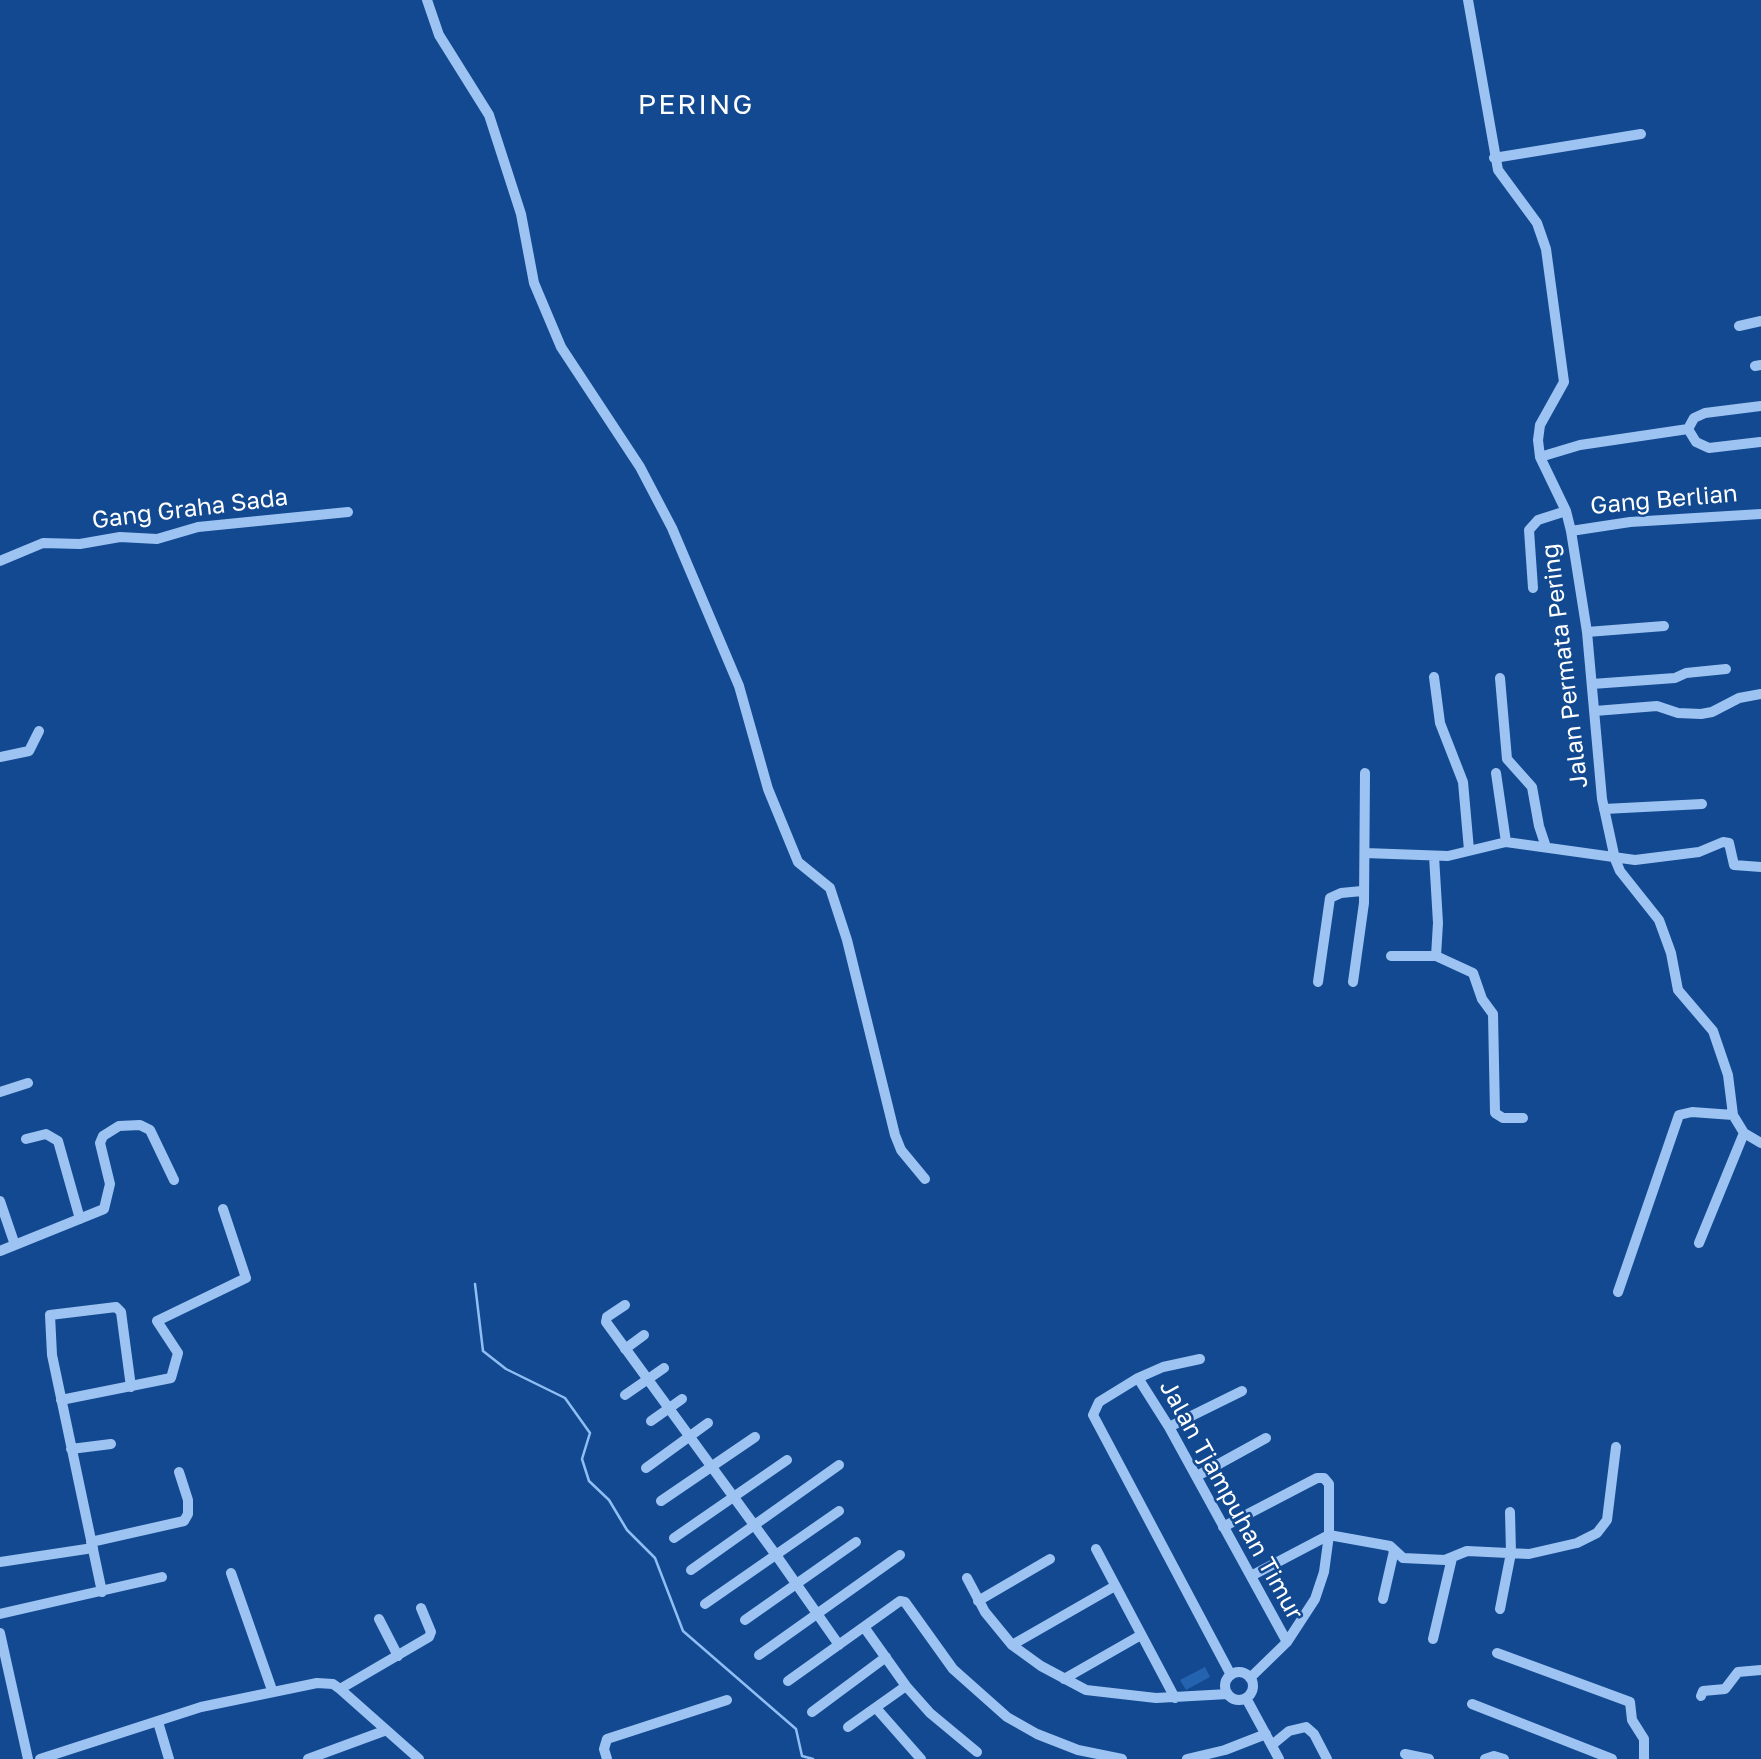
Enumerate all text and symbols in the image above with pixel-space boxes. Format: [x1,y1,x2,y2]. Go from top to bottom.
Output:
district label: PERING [639,88,753,122]
street label: Gang Berlian [1589,479,1739,521]
street label: Gang Graha Sada [90,483,290,535]
street label: Jalan Permata Pering [1536,542,1594,790]
street label: Jalan Tjampuhan Timur [1153,1375,1309,1625]

